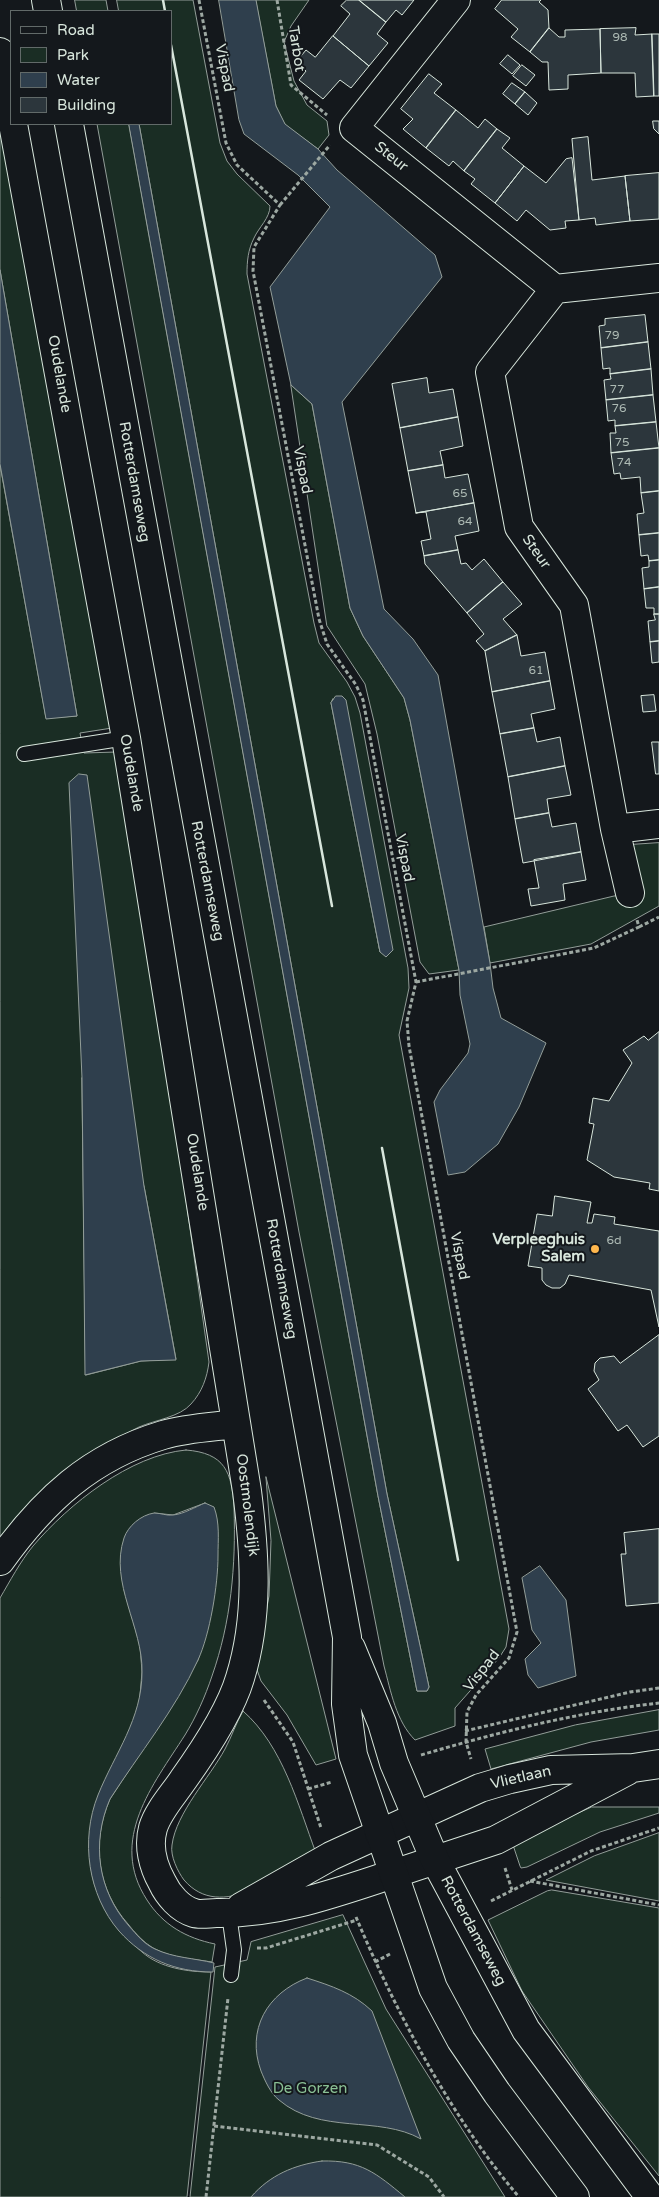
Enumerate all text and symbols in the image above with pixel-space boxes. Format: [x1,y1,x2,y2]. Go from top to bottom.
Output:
legend [10,10,172,125]
text: Road [57,21,95,39]
street label: Tarbot [283,25,309,73]
house number: 98 [612,31,628,45]
street label: Vispad [211,42,237,94]
text: Park [57,46,89,64]
text: Water [57,71,100,89]
text: Building [57,96,116,114]
street label: Steur [371,138,411,176]
house number: 79 [604,329,620,343]
street label: Oudelande [43,334,75,414]
house number: 77 [609,383,625,397]
house number: 76 [611,402,627,416]
street label: Rotterdamseweg [115,420,153,544]
house number: 75 [614,436,630,450]
street label: Vispad [289,444,315,496]
house number: 74 [616,456,632,470]
house number: 65 [452,487,468,501]
house number: 64 [457,515,473,529]
street label: Steur [518,531,554,573]
house number: 61 [528,664,544,678]
street label: Oudelande [115,733,147,813]
street label: Rotterdamseweg [187,819,227,943]
street label: Vispad [391,832,417,884]
street label: Oudelande [182,1132,212,1212]
street label: Rotterdamseweg [262,1217,300,1341]
street label: Vispad [446,1230,472,1282]
place label: Verpleeghuis Salem [492,1231,585,1266]
house number: 6d [606,1234,622,1248]
marker: Verpleeghuis Salem [589,1243,601,1255]
street label: Oostmolendijk [232,1453,262,1557]
street label: Vispad [460,1646,504,1696]
street label: Vlietlaan [489,1762,553,1794]
street label: Rotterdamseweg [436,1873,510,1989]
park label: De Gorzen [273,2080,347,2098]

